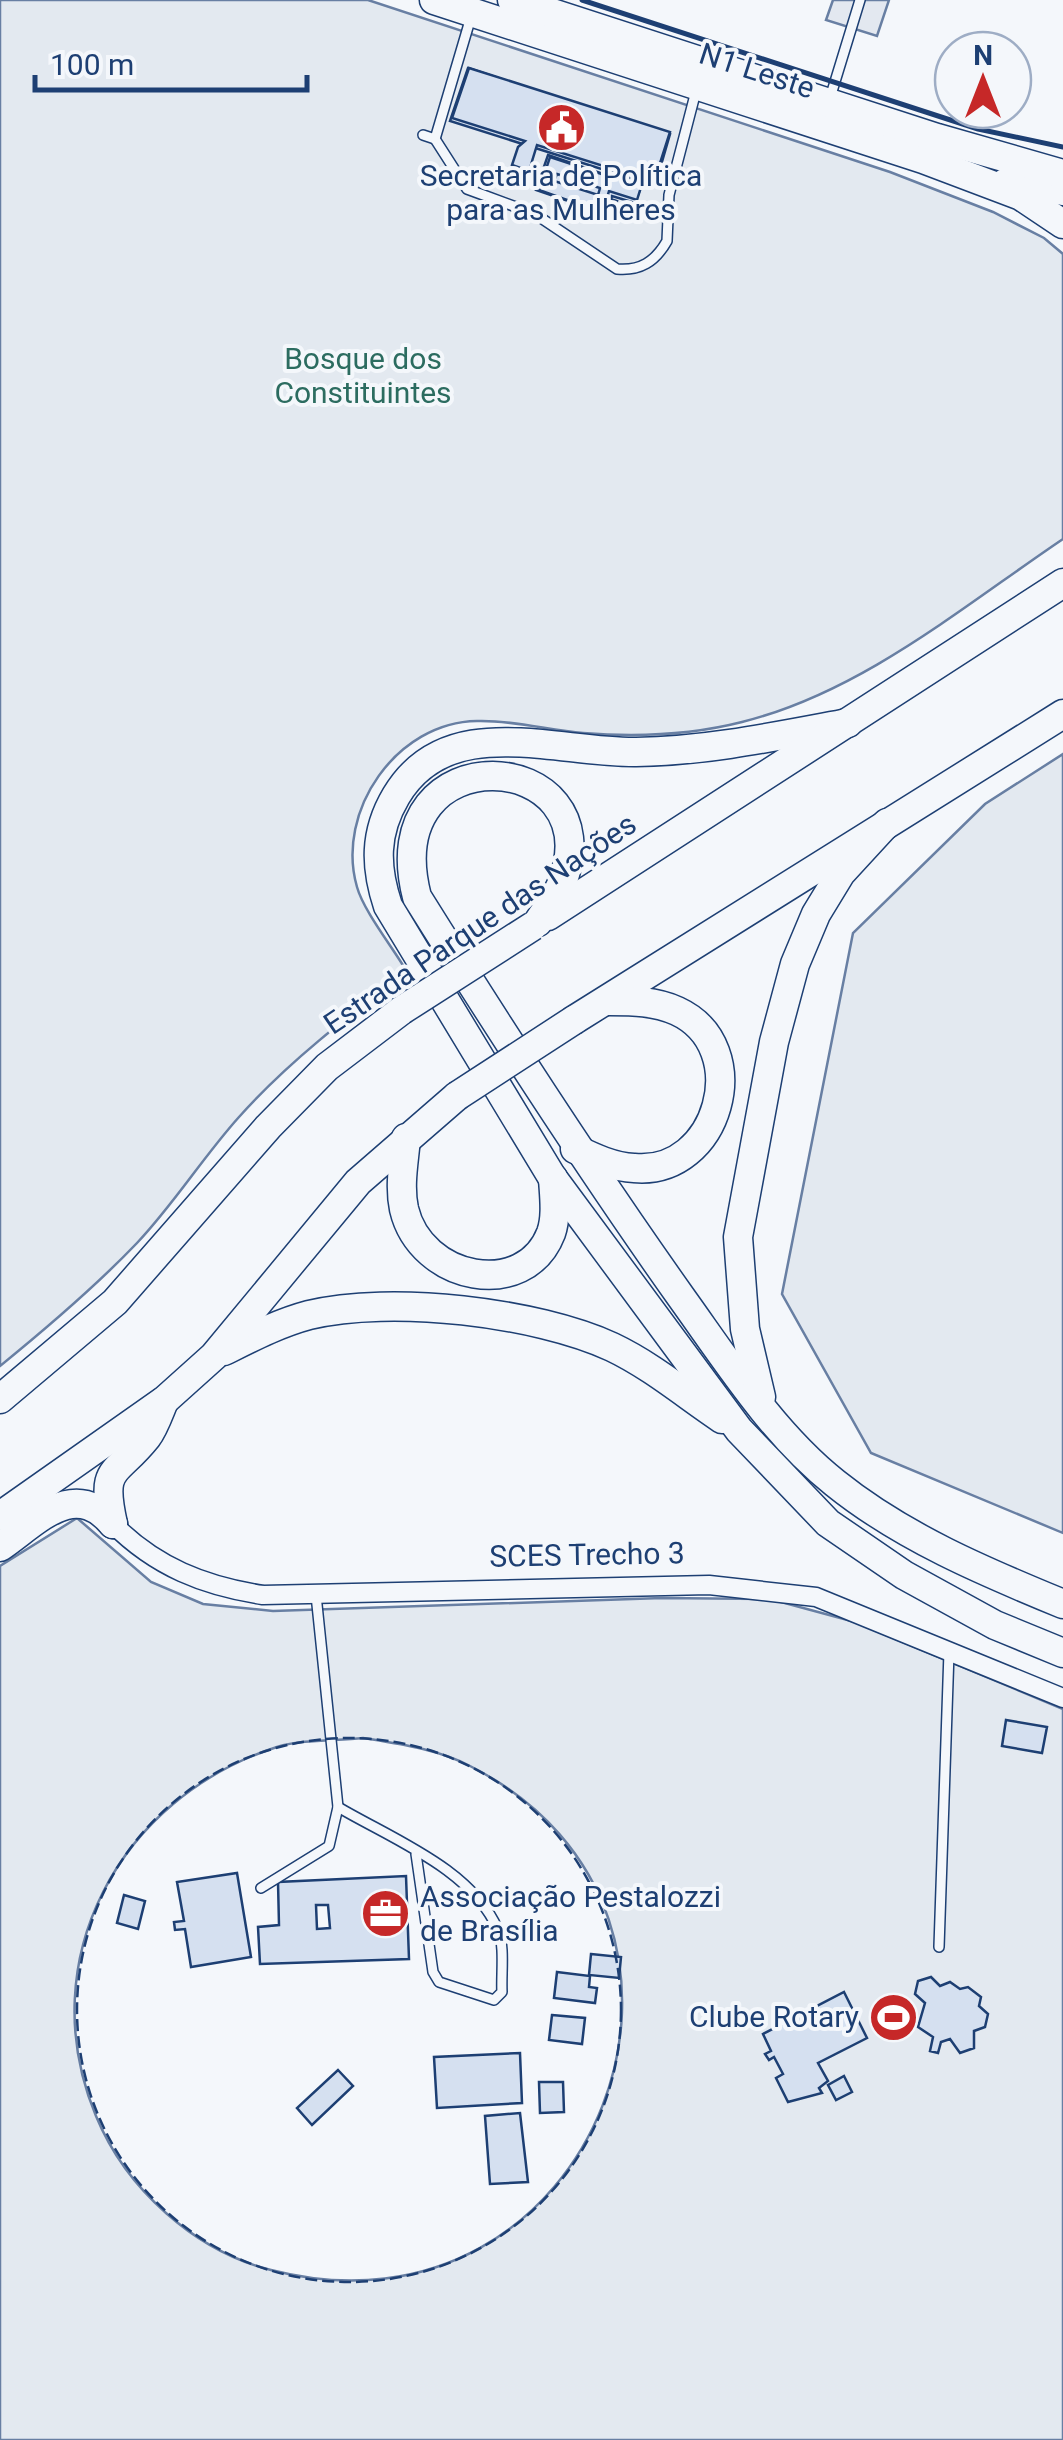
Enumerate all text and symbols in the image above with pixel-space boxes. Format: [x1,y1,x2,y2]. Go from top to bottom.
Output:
scale bar [35,30,308,92]
north arrow [933,30,1033,130]
street label: N1 Leste [695,35,819,106]
text: N [973,39,993,72]
text: 100 m [50,47,134,82]
public building icon: Secretaria de Política para as Mulheres [535,101,587,153]
place label: Secretaria de Política para as Mulheres [420,158,702,227]
park label: Bosque dos Constituintes [274,341,452,410]
street label: Estrada Parque das Nações [317,806,642,1041]
street label: SCES Trecho 3 [489,1535,685,1574]
place label: Associação Pestalozzi de Brasília [420,1879,721,1948]
office icon: Associação Pestalozzi de Brasília [359,1888,411,1940]
sports icon: Clube Rotary [868,1991,920,2043]
place label: Clube Rotary [689,1999,859,2034]

